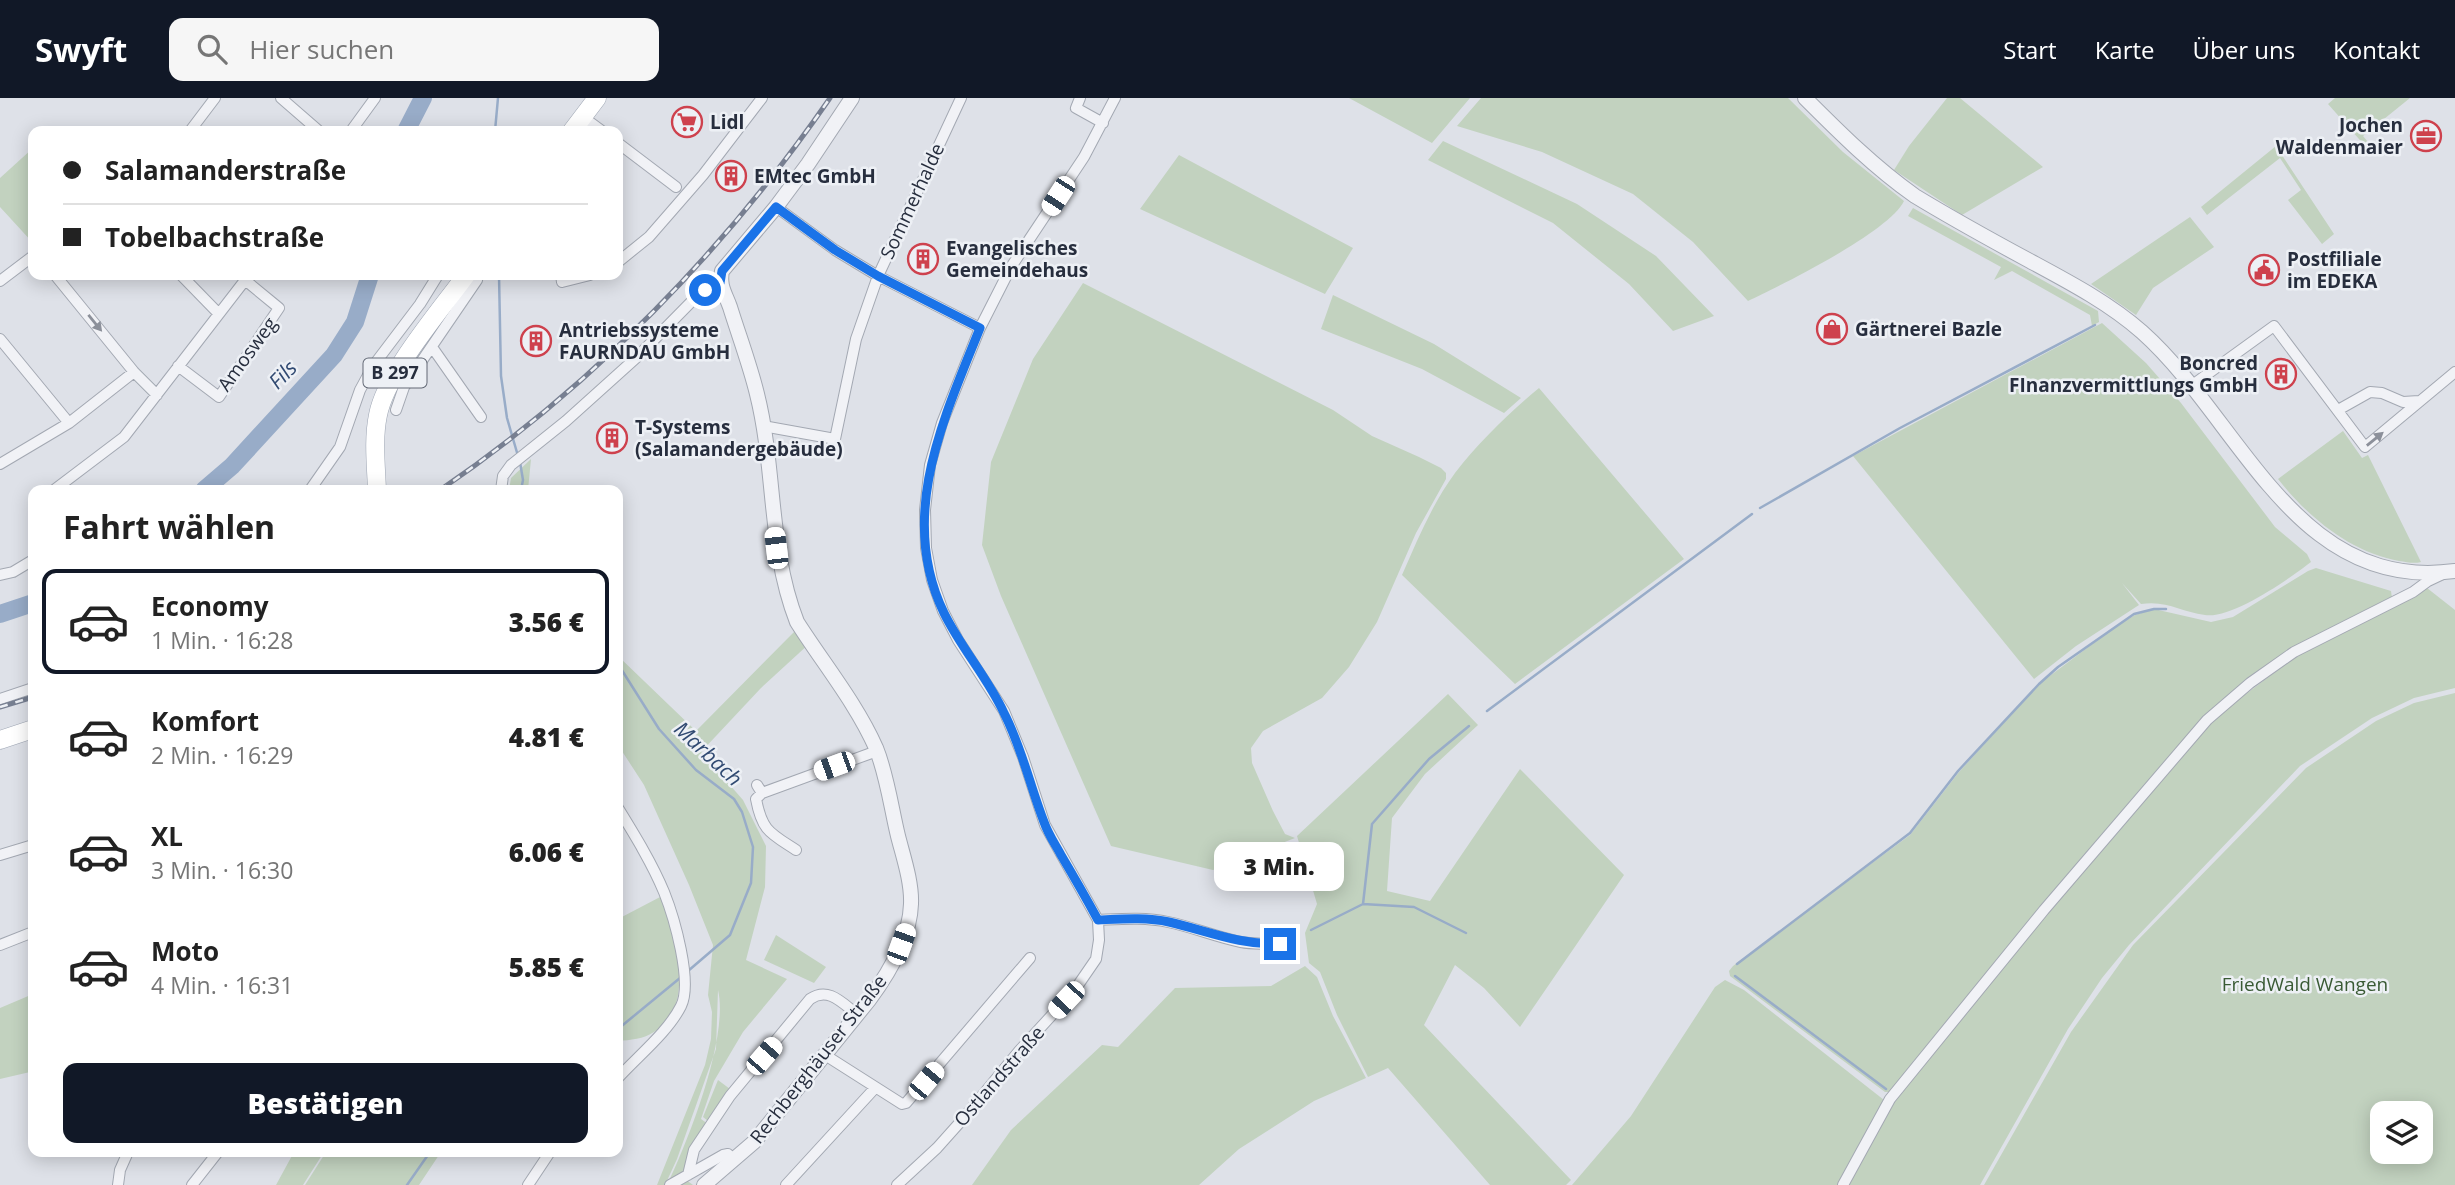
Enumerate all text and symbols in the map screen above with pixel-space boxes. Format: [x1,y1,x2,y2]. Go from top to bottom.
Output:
search box [169,18,659,81]
text: Swyft [35,27,127,72]
icon: search [193,30,231,68]
text: Hier suchen [249,31,394,67]
text: Start [2003,33,2057,66]
text: Karte [2095,33,2155,66]
text: Über uns [2193,33,2295,66]
text: Kontakt [2333,33,2420,66]
supermarket icon: Lidl [670,105,704,139]
place label: Lidl [710,109,744,135]
place label: Jochen Waldenmaier [2276,112,2403,160]
office icon: Jochen Waldenmaier [2409,119,2443,153]
street label: Sommerhalde [874,139,950,263]
text: Salamanderstraße [105,152,346,188]
building icon: EMtec GmbH [714,159,748,193]
place label: EMtec GmbH [754,163,876,189]
car [1038,173,1079,219]
text: Tobelbachstraße [105,219,324,255]
place label: Evangelisches Gemeindehaus [946,235,1088,283]
building icon: Evangelisches Gemeindehaus [906,242,940,276]
place label: Postfiliale im EDEKA [2287,246,2382,294]
public building icon: Postfiliale im EDEKA [2247,253,2281,287]
route start [689,274,721,306]
street label: Amosweg [211,312,283,396]
shop icon: Gärtnerei Bazle [1815,312,1849,346]
one-way arrow [87,314,102,332]
place label: Gärtnerei Bazle [1855,316,2002,342]
place label: Antriebssysteme FAURNDAU GmbH [559,317,730,365]
building icon: Antriebssysteme FAURNDAU GmbH [519,324,553,358]
place label: Boncred FInanzvermittlungs GmbH [2009,350,2258,398]
water label: Fils [262,354,303,395]
building icon: Boncred FInanzvermittlungs GmbH [2264,357,2298,391]
road number: B 297 [364,358,426,388]
place label: T-Systems (Salamandergebäude) [635,414,843,462]
building icon: T-Systems (Salamandergebäude) [595,421,629,455]
one-way arrow [2365,432,2383,447]
text: Fahrt wählen [63,505,275,548]
car [764,526,789,570]
text: Economy [151,588,269,624]
icon: car [67,590,130,653]
text: 3.56 € [509,604,584,640]
text: 1 Min. · 16:28 [151,624,293,656]
text: Komfort [151,703,259,739]
icon: car [67,705,130,768]
water label: Marbach [669,715,749,792]
text: 4.81 € [509,719,584,755]
text: 2 Min. · 16:29 [151,739,293,771]
car [811,749,858,783]
text: XL [151,818,183,854]
icon: car [67,820,130,883]
text: 6.06 € [509,834,584,870]
callout: 3 Min. [1215,842,1345,892]
text: 3 Min. [1243,850,1315,882]
text: 3 Min. · 16:30 [151,854,293,886]
car [884,921,919,967]
route end [1264,928,1296,960]
text: Moto [151,933,219,969]
icon: car [67,935,130,998]
text: 5.85 € [509,949,584,985]
text: 4 Min. · 16:31 [151,969,293,1001]
street label: Rechberghäuser Straße [744,969,892,1149]
park label: FriedWald Wangen [2222,971,2388,997]
car [1044,977,1089,1023]
street label: Ostlandstraße [948,1020,1050,1132]
car [743,1033,786,1079]
car [905,1058,948,1104]
button: Bestätigen [63,1063,588,1143]
map controls [2370,1101,2433,1164]
button: layers [2370,1101,2433,1164]

